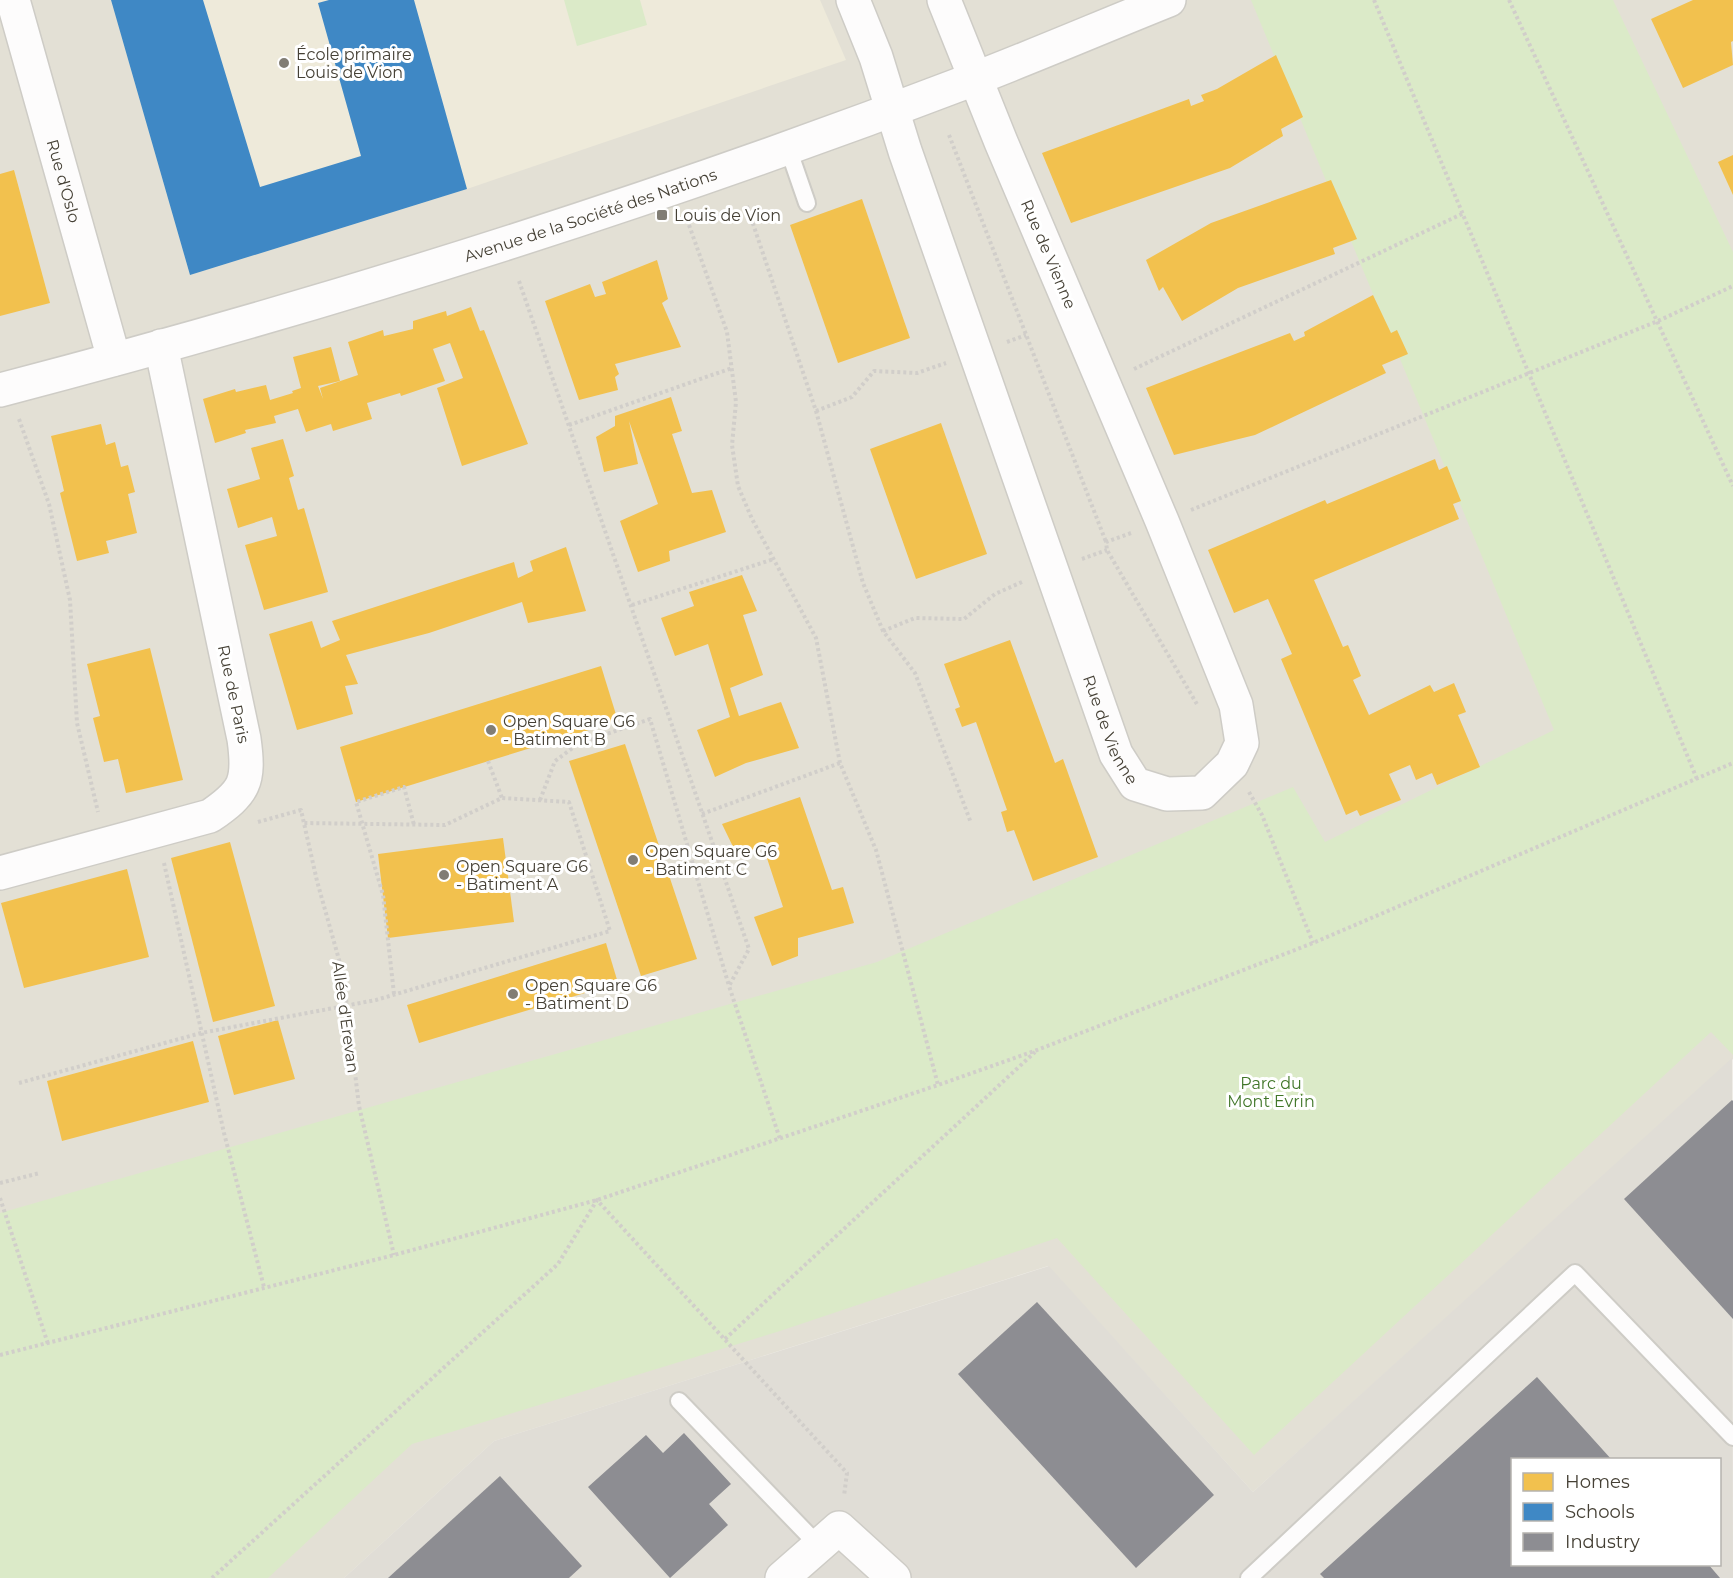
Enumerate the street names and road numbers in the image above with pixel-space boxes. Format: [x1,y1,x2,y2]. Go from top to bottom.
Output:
street label: Rue d'Oslo [43,137,84,225]
street label: Avenue de la Société des Nations [462,165,720,266]
street label: Rue de Vienne [1017,197,1080,312]
street label: Rue de Paris [214,643,253,745]
street label: Rue de Vienne [1079,672,1142,788]
street label: Allée d'Erevan [328,960,363,1074]

